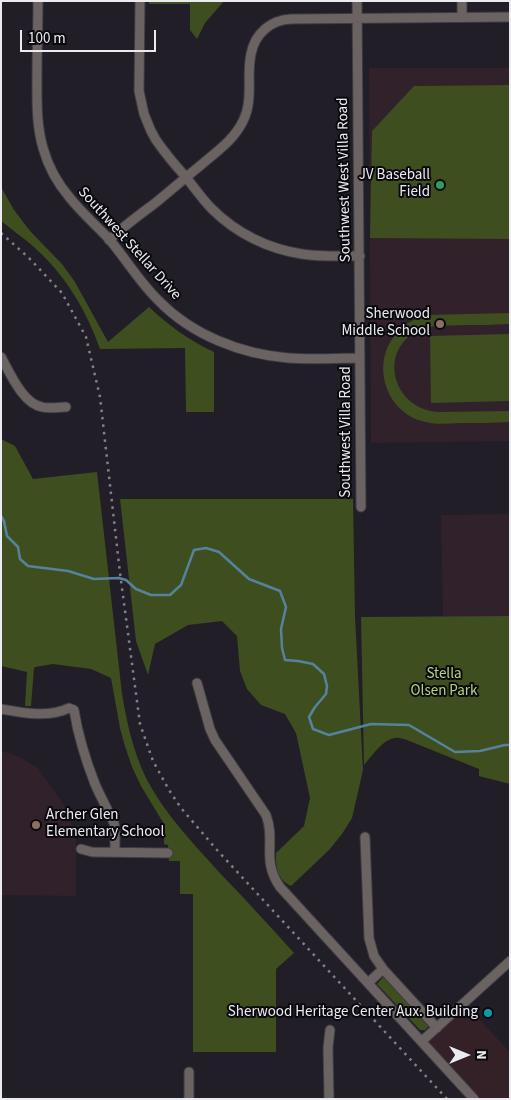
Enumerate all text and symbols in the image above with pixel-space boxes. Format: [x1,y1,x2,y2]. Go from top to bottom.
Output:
scale bar [22,20,159,52]
text: 100 m [28,28,66,49]
street label: Southwest West Villa Road [335,97,355,263]
place label: JV Baseball Field [359,167,430,202]
marker: JV Baseball Field [434,179,446,191]
street label: Southwest Stellar Drive [74,184,184,304]
place label: Sherwood Middle School [341,306,430,341]
marker: Sherwood Middle School [434,318,446,330]
street label: Southwest Villa Road [338,366,356,498]
park label: Stella Olsen Park [411,666,477,701]
place label: Archer Glen Elementary School [46,807,164,842]
marker: Archer Glen Elementary School [30,819,42,831]
place label: Sherwood Heritage Center Aux. Building [228,1004,478,1022]
marker: Sherwood Heritage Center Aux. Building [482,1007,494,1019]
north arrow [441,1030,491,1080]
text: N [471,1050,491,1060]

